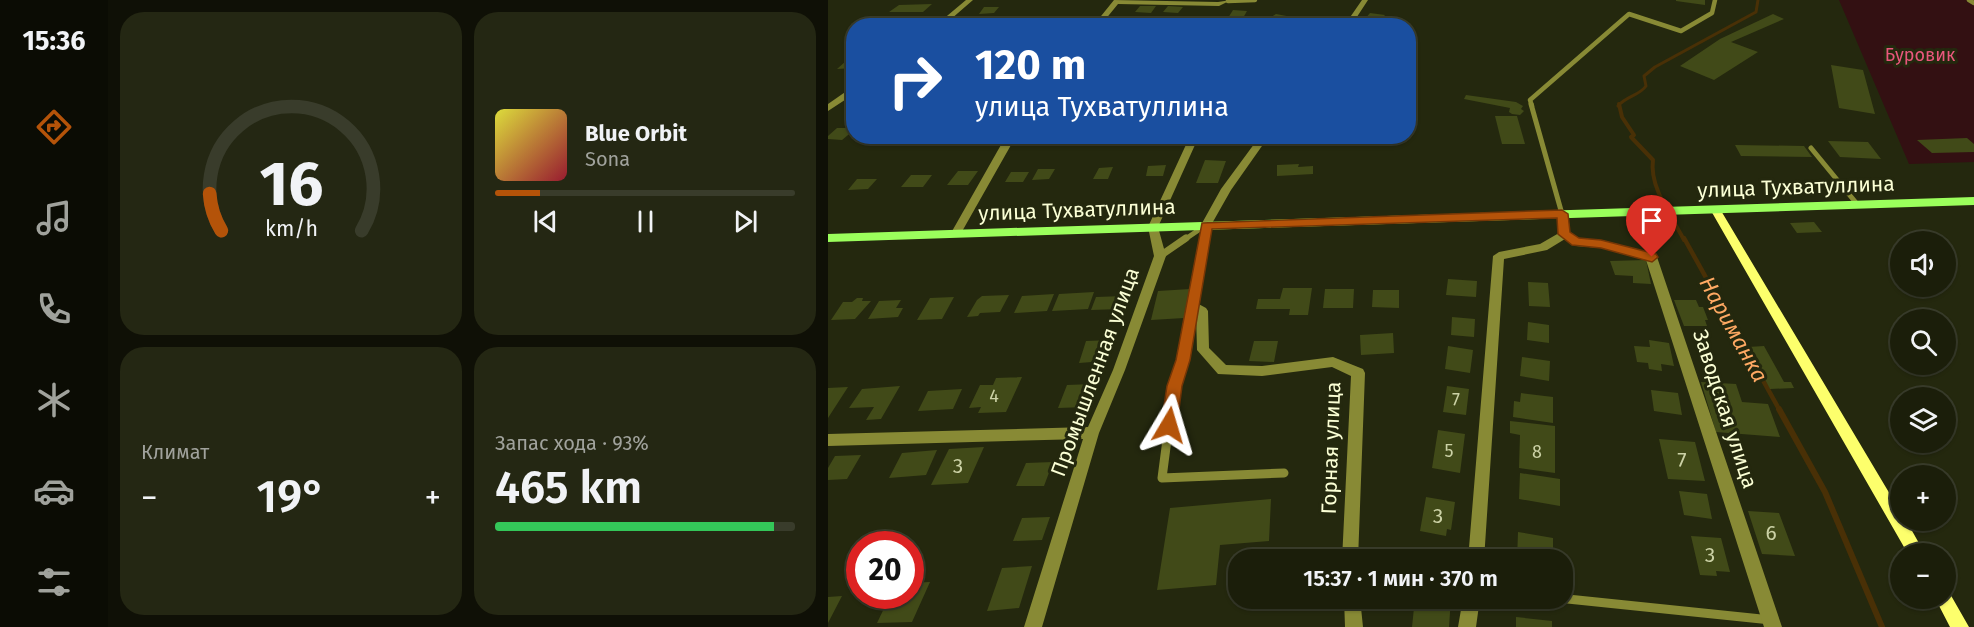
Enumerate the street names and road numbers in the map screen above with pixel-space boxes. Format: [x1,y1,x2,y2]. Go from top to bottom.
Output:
street label: улица Тухватуллина [1697,171,1895,203]
street label: улица Тухватуллина [978,194,1176,226]
street label: Промышленная улица [1045,264,1145,480]
street label: Заводская улица [1687,326,1763,492]
street label: Горная улица [1316,381,1346,515]

